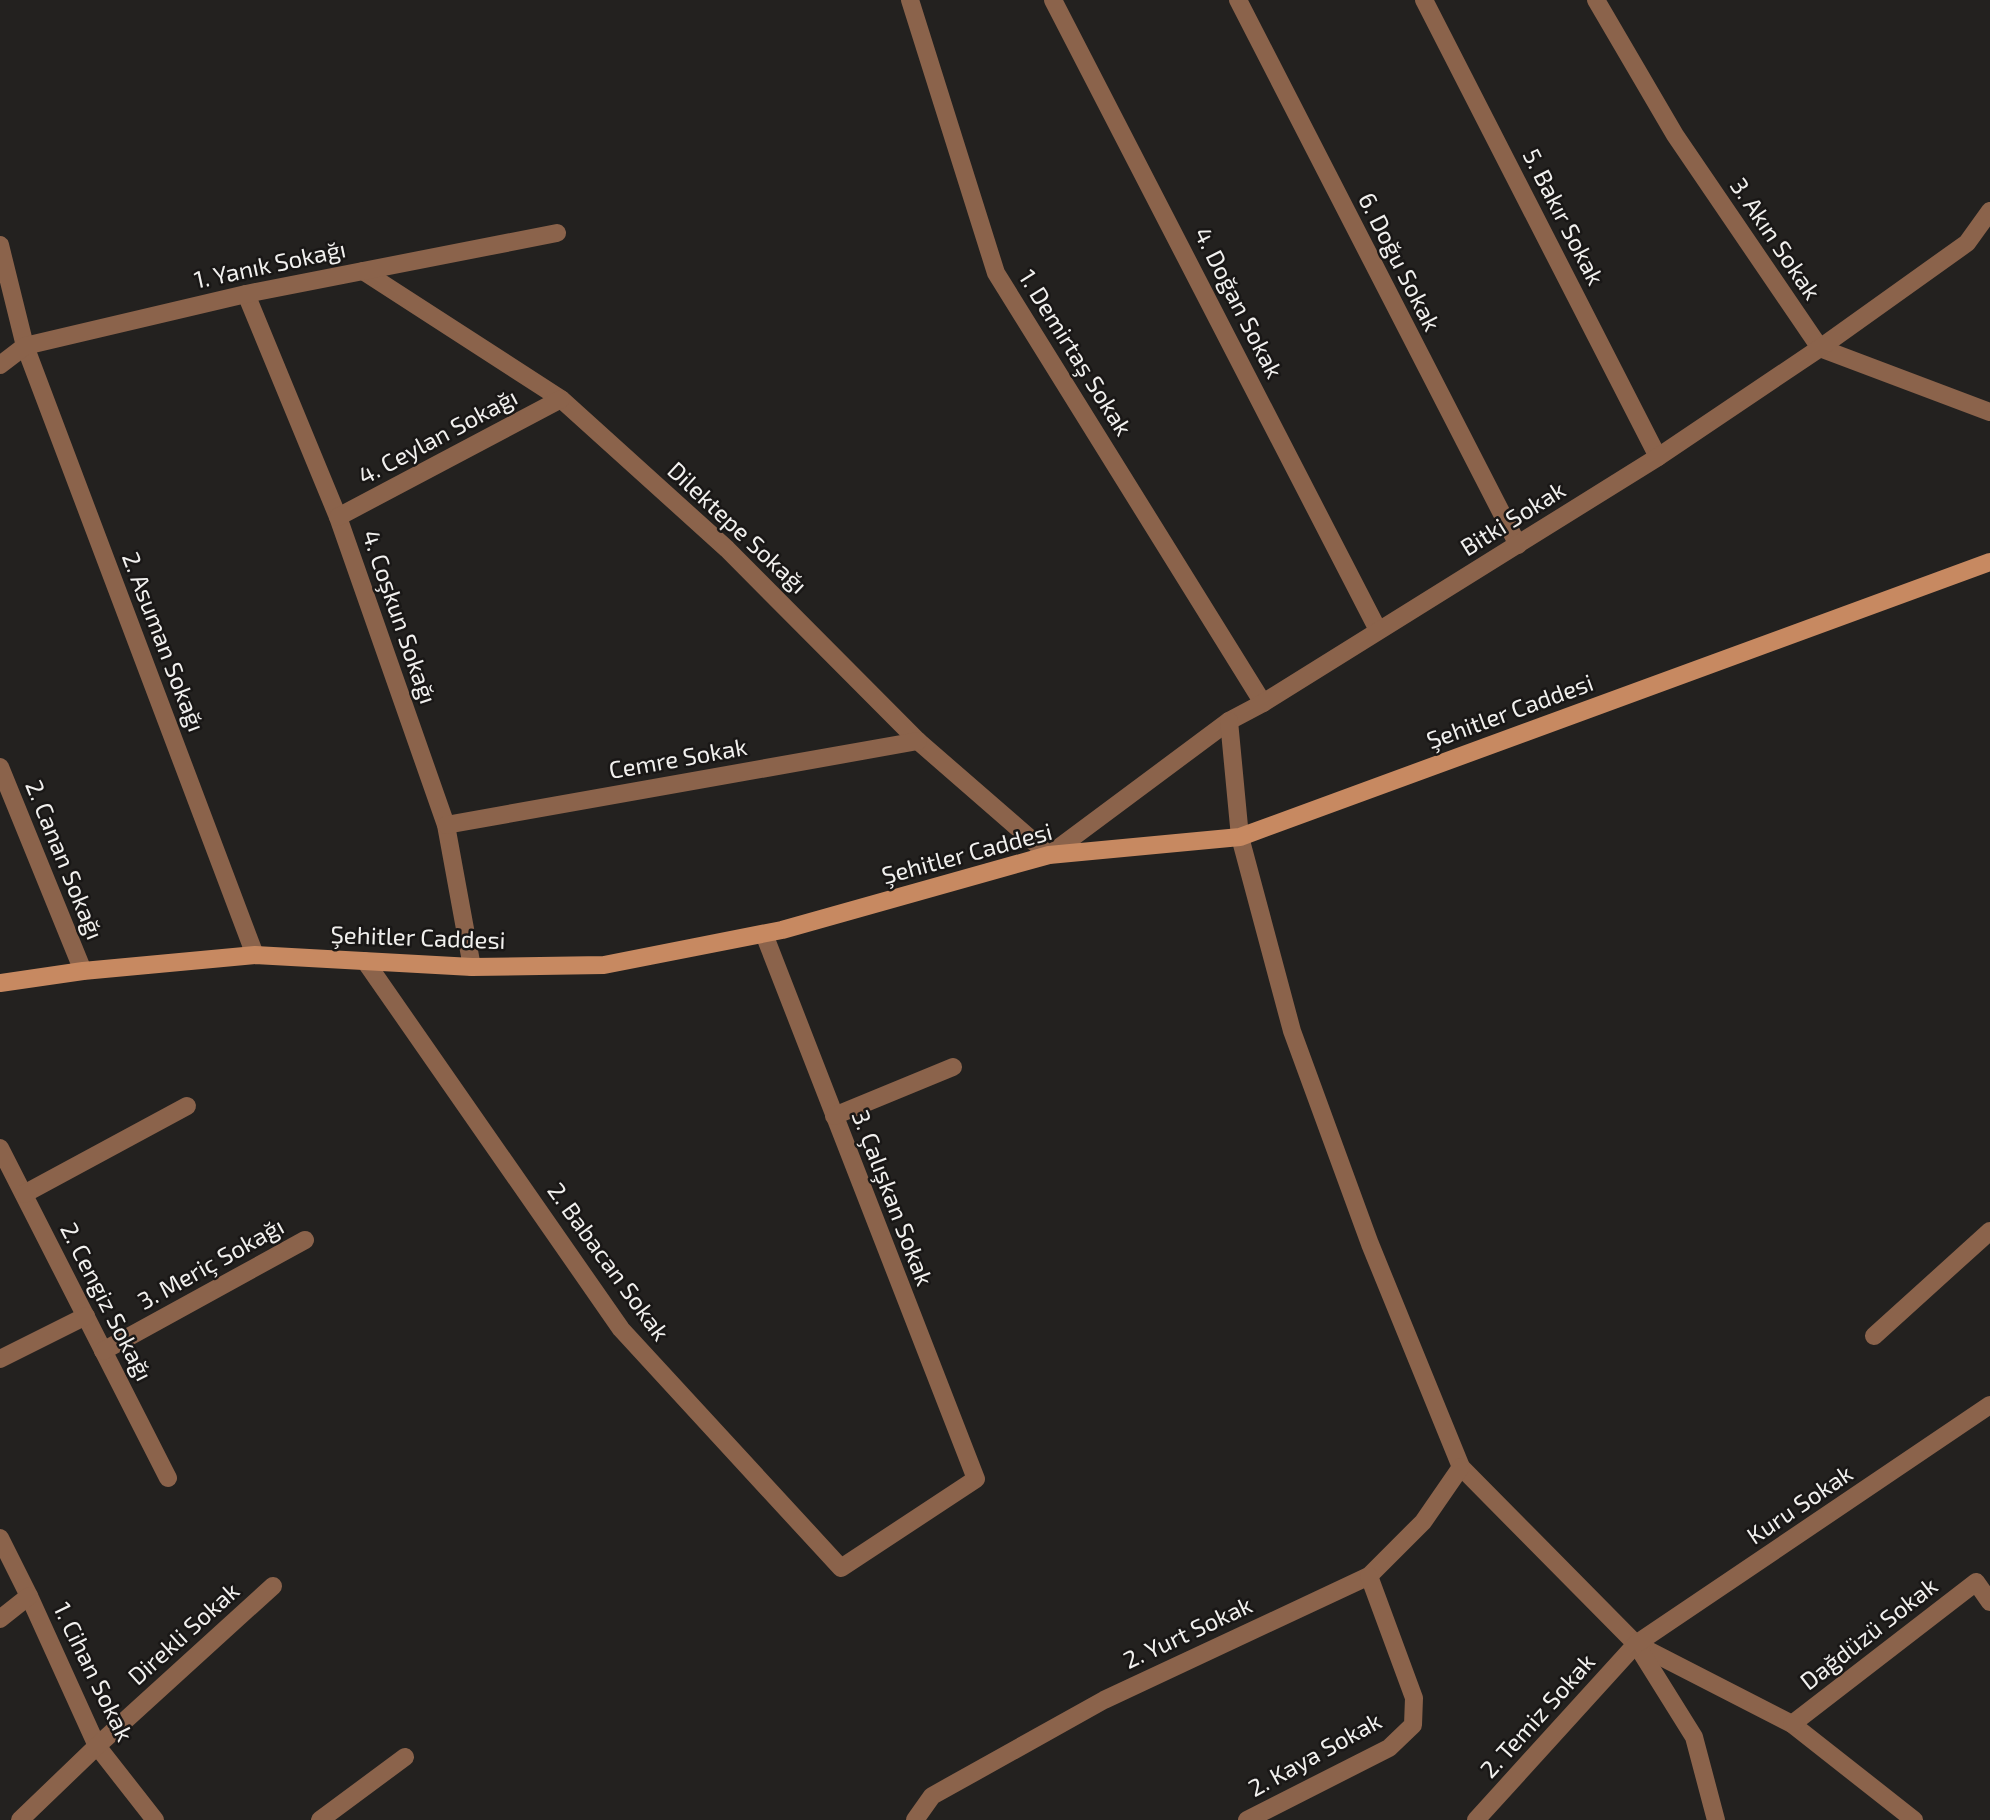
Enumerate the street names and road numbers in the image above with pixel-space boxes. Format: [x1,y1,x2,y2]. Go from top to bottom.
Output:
street label: 5. Bakır Sokak [1518,143,1611,289]
street label: 3. Akın Sokak [1725,172,1828,305]
street label: 6. Doğu Sokak [1353,187,1448,335]
street label: 4. Doğan Sokak [1189,222,1290,383]
street label: 1. Yanık Sokağı [191,233,348,294]
street label: 1. Demirtaş Sokak [1013,264,1139,441]
street label: 4. Ceylan Sokağı [353,381,522,490]
street label: Dilektepe Sokağı [662,455,814,599]
street label: Bitki Sokak [1454,474,1570,561]
street label: 4. Coşkun Sokağı [356,526,444,708]
street label: 2. Asuman Sokağı [117,548,212,735]
street label: Şehitler Caddesi [1422,667,1597,755]
street label: Cemre Sokak [606,731,749,784]
street label: 2. Canan Sokağı [20,775,111,943]
street label: Şehitler Caddesi [878,816,1055,890]
street label: Şehitler Caddesi [330,919,506,955]
street label: 3. Çalışkan Sokak [846,1106,940,1290]
street label: 2. Babacan Sokak [542,1176,676,1346]
street label: 3. Meriç Sokağı [132,1211,289,1316]
street label: 2. Cengiz Sokağı [55,1217,160,1385]
street label: Kuru Sokak [1741,1458,1857,1550]
street label: Dağdüzü Sokak [1794,1570,1942,1695]
street label: Direkli Sokak [121,1575,245,1690]
street label: 2. Yurt Sokak [1118,1589,1256,1674]
street label: 1. Cihan Sokak [48,1597,141,1746]
street label: 2. Temiz Sokak [1474,1647,1600,1783]
street label: 2. Kaya Sokak [1243,1705,1386,1802]

